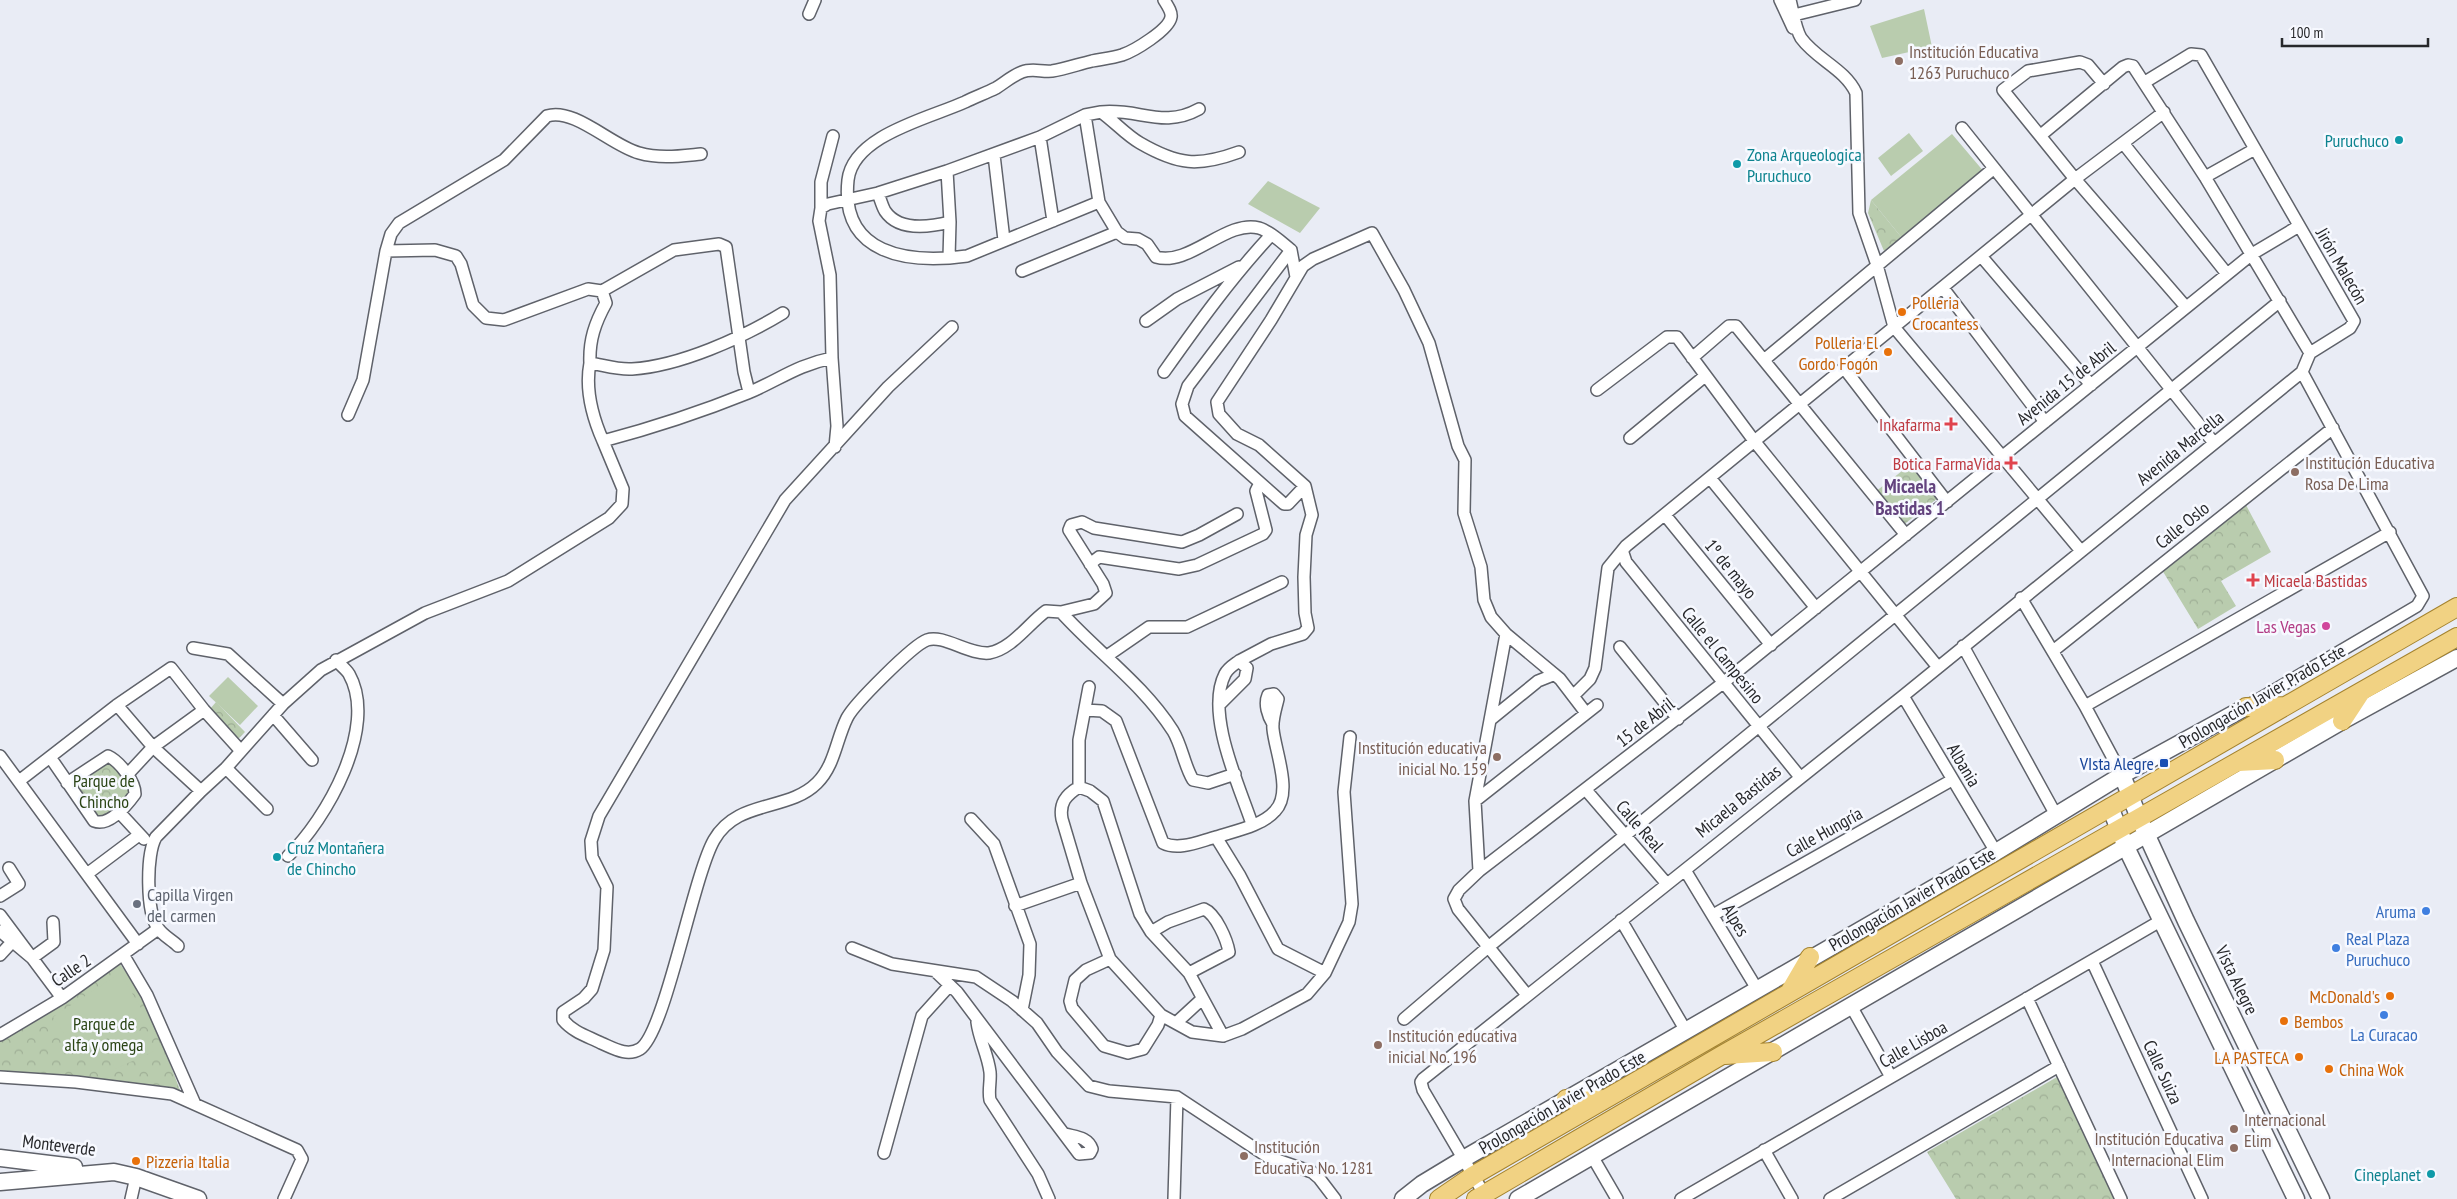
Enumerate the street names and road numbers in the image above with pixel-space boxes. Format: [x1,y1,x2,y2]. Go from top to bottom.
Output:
street label: Jirón Malecón [2310,223,2373,308]
street label: Avenida 15 de Abril [2012,336,2121,430]
street label: Avenida Marcella [2132,406,2228,490]
street label: Calle Oslo [2150,496,2214,554]
street label: 1º de mayo [1700,534,1762,604]
street label: Calle el Campesino [1677,602,1769,708]
street label: Prolongación Javier Prado Este [2174,639,2350,753]
street label: 15 de Abril [1611,692,1679,752]
street label: Albania [1942,739,1986,791]
street label: Micaela Bastidas [1691,760,1785,842]
street label: Calle Real [1611,795,1669,857]
street label: Calle Hungría [1782,802,1866,862]
street label: Prolongación Javier Prado Este [1824,842,2000,956]
street label: Alpes [1717,899,1755,941]
street label: Vista Alegre [2210,941,2264,1018]
street label: Calle 2 [47,948,95,992]
street label: Calle Lisboa [1875,1015,1951,1073]
street label: Calle Suiza [2138,1036,2188,1108]
street label: Prolongación Javier Prado Este [1474,1045,1650,1159]
street label: Monteverde [21,1129,97,1161]

